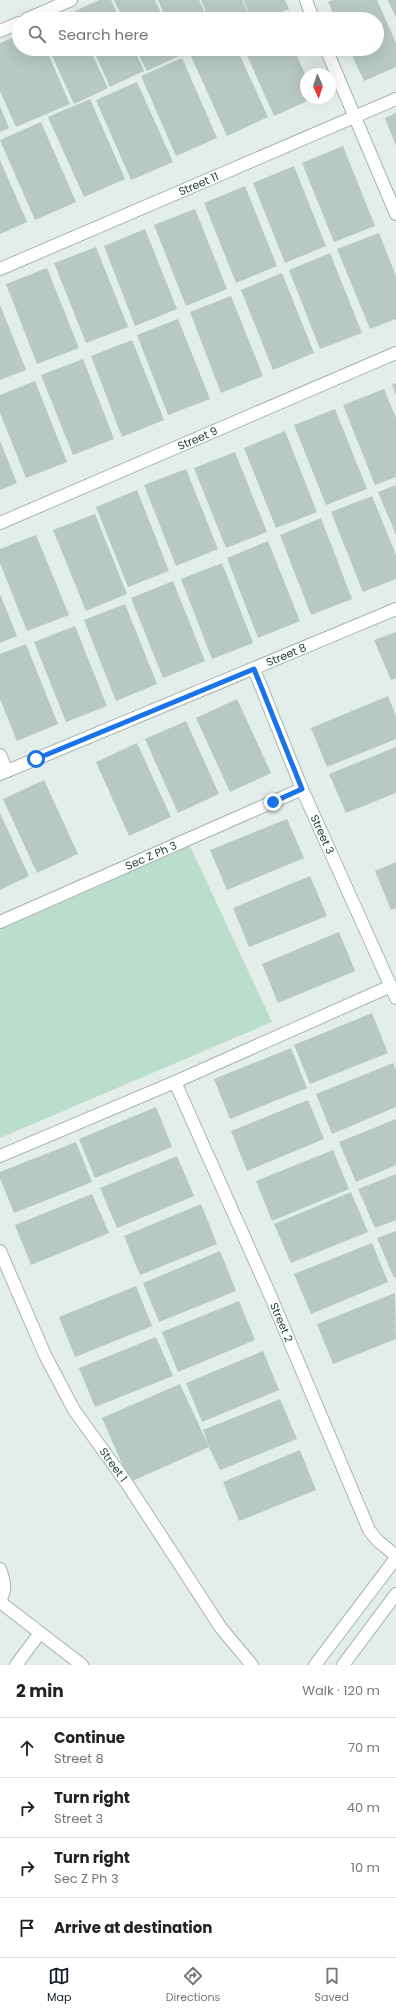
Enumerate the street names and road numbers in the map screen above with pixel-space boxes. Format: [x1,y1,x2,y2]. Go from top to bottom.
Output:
street label: Street 11 [176,168,221,199]
street label: Street 9 [175,422,220,454]
street label: Street 8 [264,639,309,670]
street label: Street 3 [307,812,338,857]
street label: Sec Z Ph 3 [123,837,179,874]
street label: Street 2 [266,1300,297,1345]
street label: Street 1 [96,1444,131,1485]

